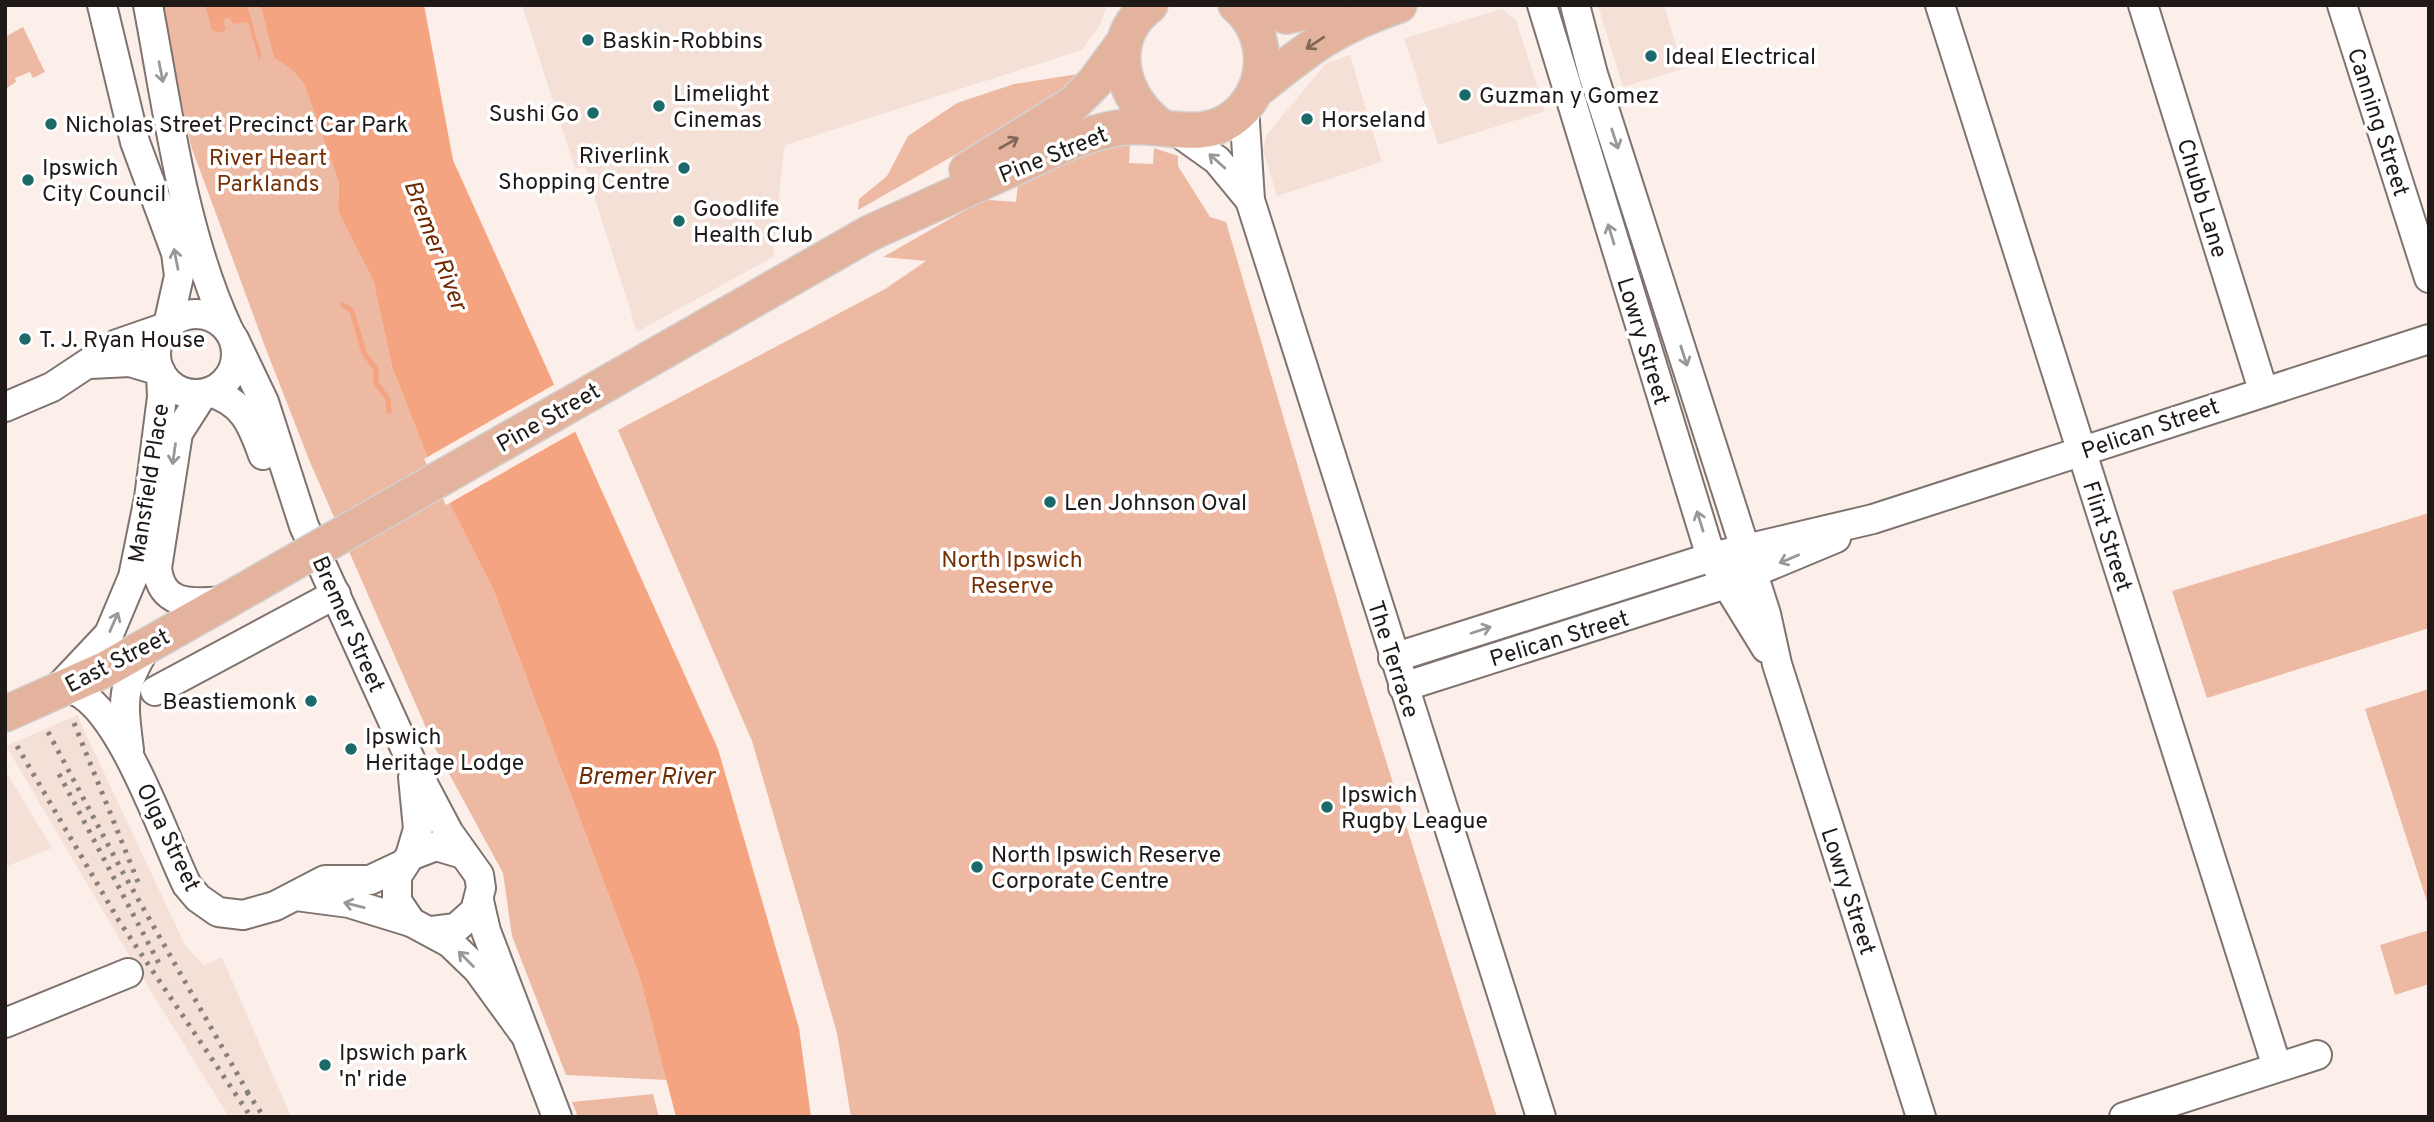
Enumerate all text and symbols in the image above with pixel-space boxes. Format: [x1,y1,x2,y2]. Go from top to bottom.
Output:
place label: Baskin-Robbins [602,28,763,57]
marker: Baskin-Robbins [580,32,596,48]
one-way arrow [1306,36,1325,50]
place label: Ideal Electrical [1665,44,1816,73]
street label: Canning Street [2339,45,2414,201]
marker: Ideal Electrical [1643,48,1659,64]
one-way arrow [155,60,169,83]
place label: Limelight Cinemas [673,81,770,136]
place label: Guzman y Gomez [1479,83,1659,112]
marker: Guzman y Gomez [1457,87,1473,103]
marker: Limelight Cinemas [651,98,667,114]
place label: Sushi Go [489,101,579,130]
marker: Sushi Go [585,105,601,121]
place label: Horseland [1321,107,1426,136]
marker: Horseland [1299,111,1315,127]
place label: Nicholas Street Precinct Car Park [65,112,409,141]
marker: Nicholas Street Precinct Car Park [43,116,59,132]
street label: Pine Street [995,121,1113,191]
one-way arrow [1610,127,1623,149]
one-way arrow [999,136,1019,150]
street label: Chubb Lane [2169,136,2232,262]
place label: Riverlink Shopping Centre [498,143,670,198]
park label: River Heart Parklands [209,145,327,200]
one-way arrow [1208,153,1226,169]
place label: Ipswich City Council [42,155,166,210]
marker: Riverlink Shopping Centre [676,160,692,176]
marker: Ipswich City Council [20,172,36,188]
water label: Bremer River [396,176,473,317]
place label: Goodlife Health Club [693,196,813,251]
marker: Goodlife Health Club [671,213,687,229]
one-way arrow [1603,223,1616,245]
one-way arrow [169,248,183,271]
street label: Lowry Street [1608,274,1675,409]
place label: T. J. Ryan House [39,327,205,356]
marker: T. J. Ryan House [17,331,33,347]
one-way arrow [1679,344,1692,366]
street label: Pine Street [492,378,606,460]
street label: Pelican Street [2078,393,2224,468]
street label: Mansfield Place [124,402,177,565]
one-way arrow [167,442,180,465]
street label: Flint Street [2074,478,2137,596]
place label: Len Johnson Oval [1064,490,1247,519]
marker: Len Johnson Oval [1042,494,1058,510]
one-way arrow [1693,510,1706,532]
park label: North Ipswich Reserve [941,547,1083,602]
street label: Bremer Street [304,552,390,698]
one-way arrow [1779,553,1800,566]
street label: The Terrace [1359,598,1424,722]
street label: Pelican Street [1487,605,1633,675]
one-way arrow [108,612,121,633]
one-way arrow [1470,622,1492,635]
street label: East Street [61,623,175,701]
place label: Beastiemonk [162,689,297,718]
marker: Beastiemonk [303,693,319,709]
place label: Ipswich Heritage Lodge [365,724,524,779]
marker: Ipswich Heritage Lodge [343,741,359,757]
water label: Bremer River [577,763,717,793]
street label: Olga Street [128,779,205,897]
place label: Ipswich Rugby League [1341,782,1488,837]
marker: Ipswich Rugby League [1319,799,1335,815]
street label: Lowry Street [1812,825,1881,959]
place label: North Ipswich Reserve Corporate Centre [991,842,1221,897]
marker: North Ipswich Reserve Corporate Centre [969,859,985,875]
one-way arrow [343,898,366,911]
one-way arrow [458,950,475,967]
place label: Ipswich park 'n' ride [339,1040,468,1095]
marker: Ipswich park 'n' ride [317,1057,333,1073]

